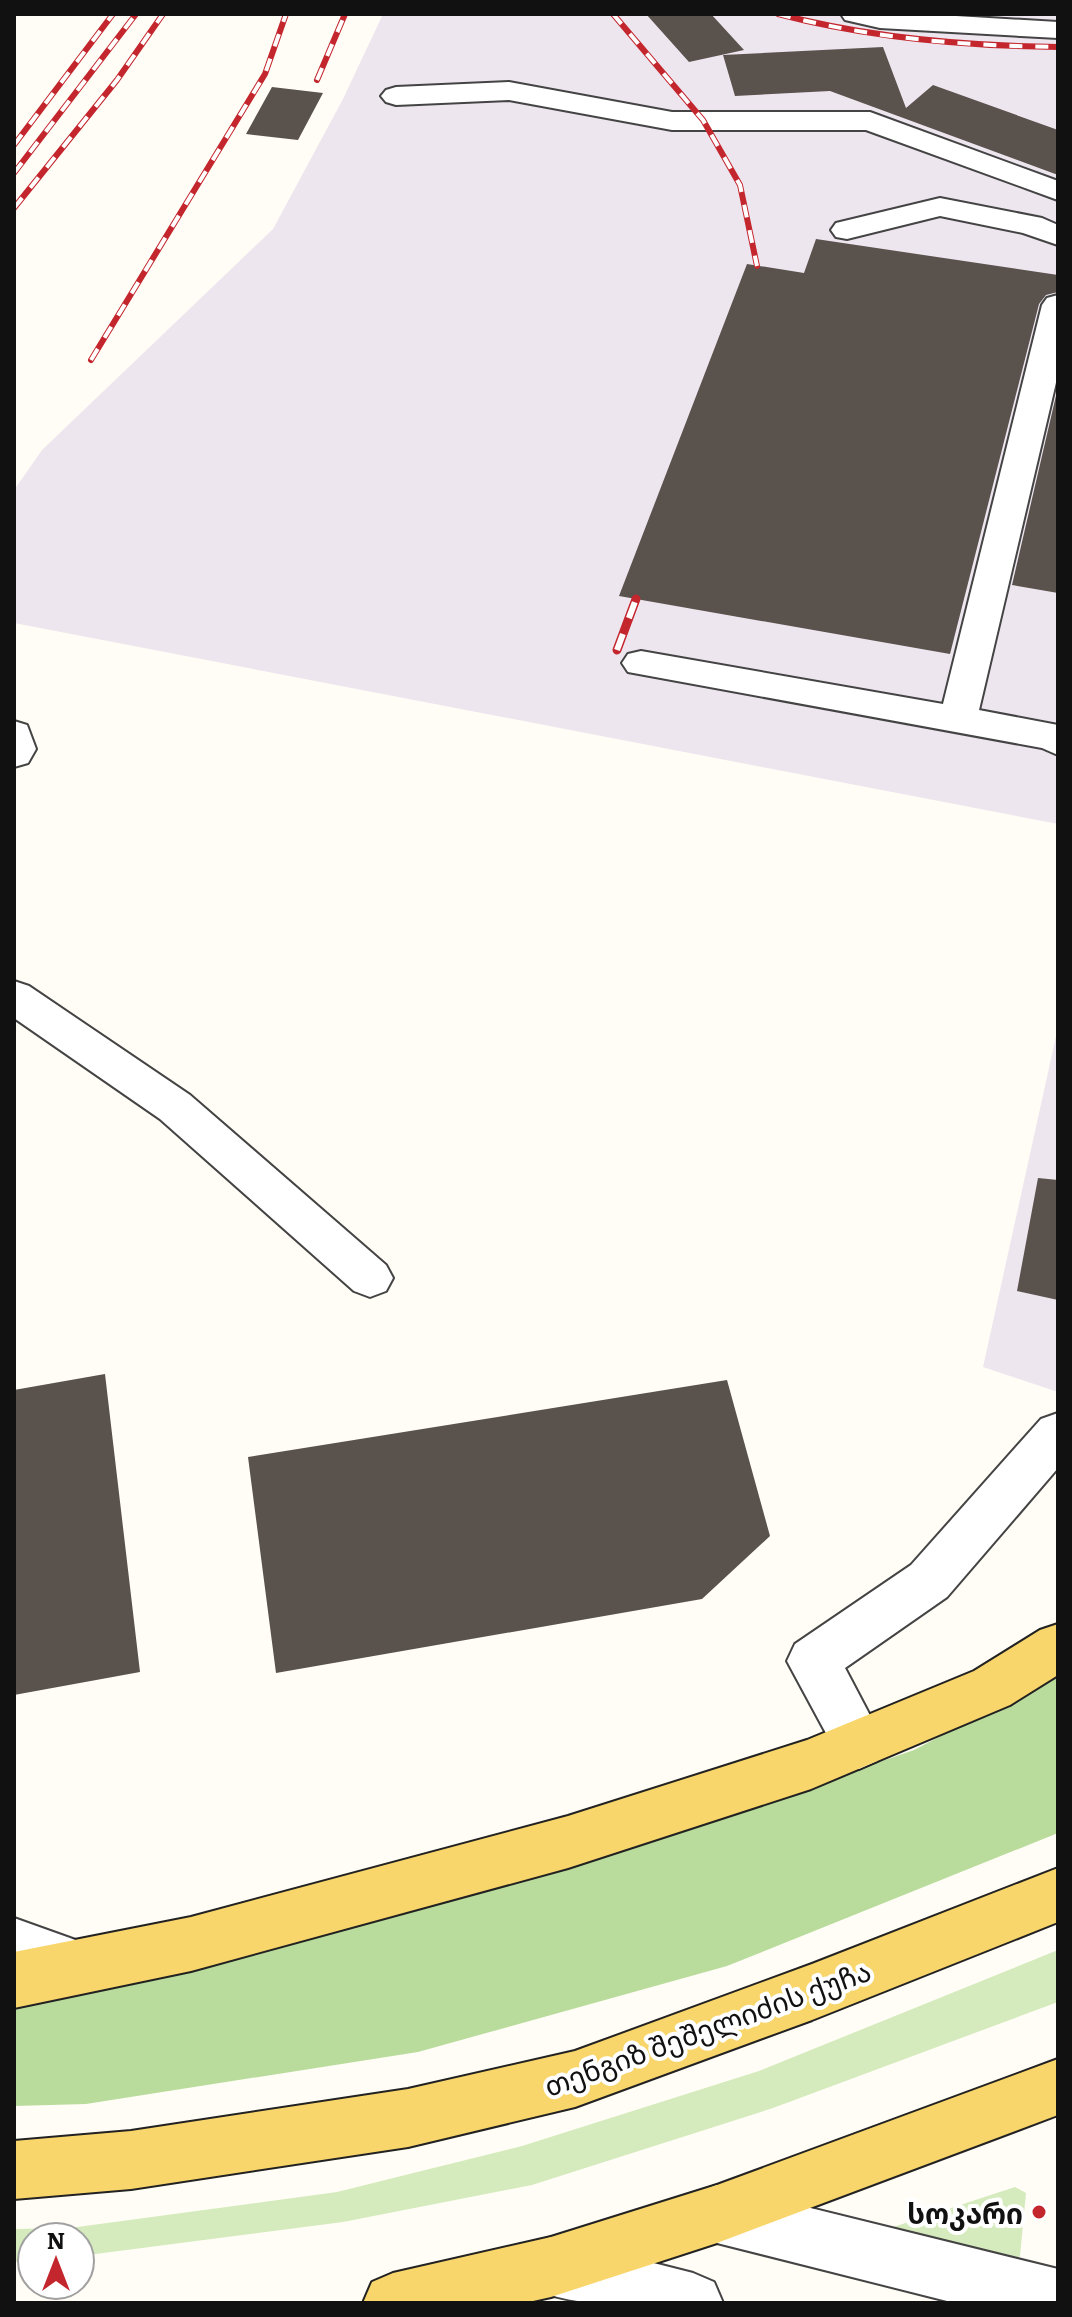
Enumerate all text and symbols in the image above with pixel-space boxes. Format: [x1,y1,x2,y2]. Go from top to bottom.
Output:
street label: თენგიზ შეშელიძის ქუჩა [538,1948,876,2106]
place label: სოკარი [907,2191,1023,2233]
marker: სოკარი [1030,2203,1048,2221]
north arrow [16,2221,96,2301]
text: N [47,2223,65,2256]

